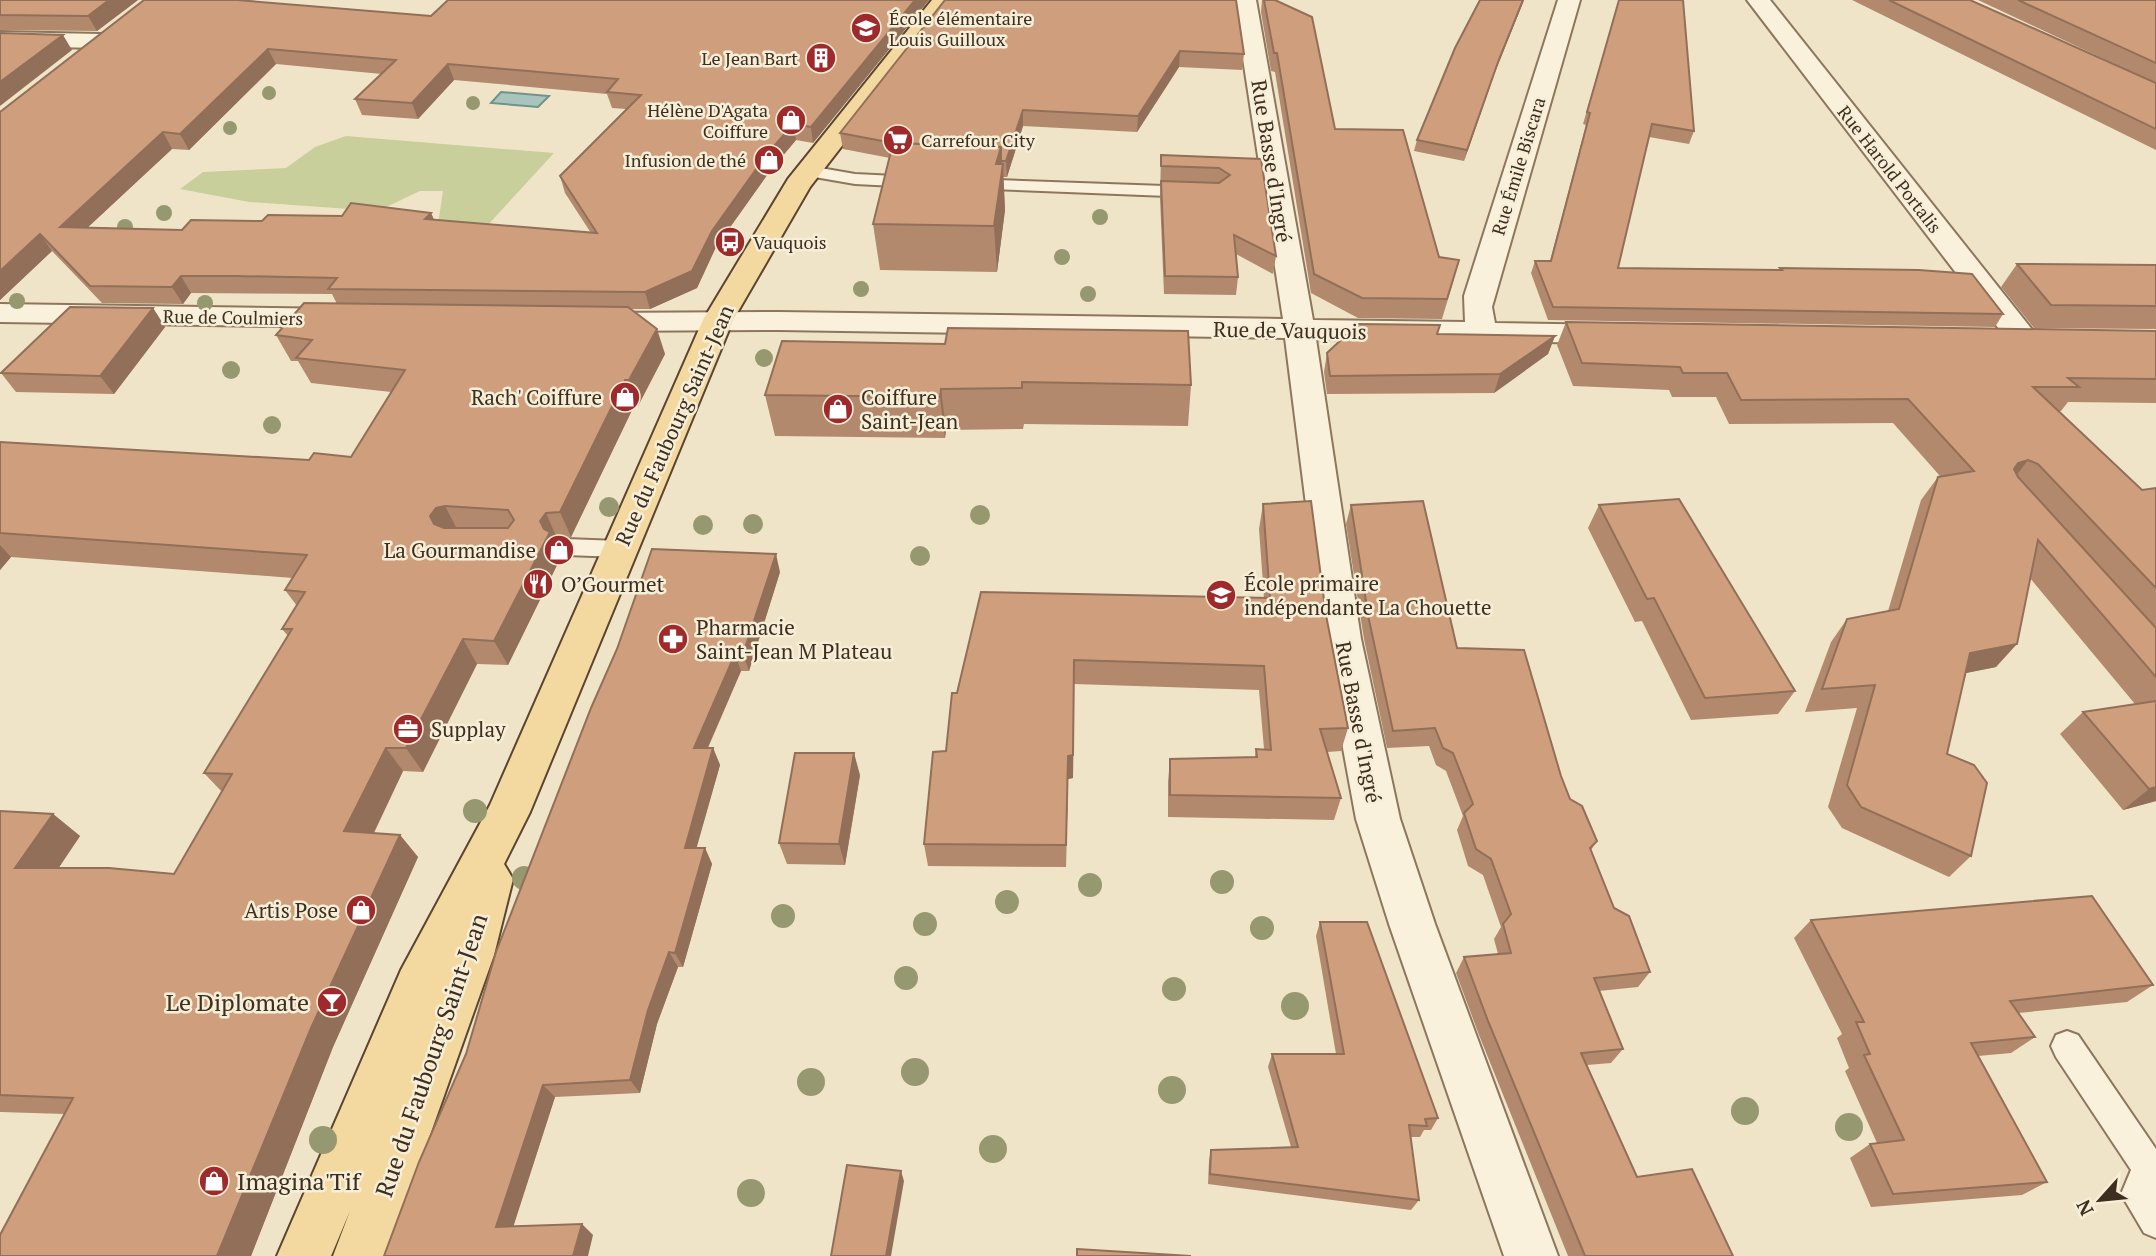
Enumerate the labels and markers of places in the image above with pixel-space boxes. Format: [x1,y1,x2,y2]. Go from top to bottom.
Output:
place label: École élémentaire Louis Guilloux [889,6,1032,51]
school or university icon: École élémentaire Louis Guilloux [849,11,883,45]
building icon: Le Jean Bart [804,41,838,75]
place label: Le Jean Bart [702,46,798,70]
place label: Hélène D'Agata Coiffure [647,98,768,143]
shop icon: Hélène D'Agata Coiffure [774,103,808,137]
supermarket icon: Carrefour City [881,123,915,157]
place label: Carrefour City [921,128,1036,152]
shop icon: Infusion de thé [752,143,786,177]
place label: Infusion de thé [625,148,746,172]
bus stop icon: Vauquois [713,225,747,259]
place label: Vauquois [753,230,827,254]
shop icon: Rach' Coiffure [608,380,642,414]
place label: Rach' Coiffure [471,383,602,411]
place label: Coiffure Saint-Jean [861,383,959,435]
shop icon: Coiffure Saint-Jean [821,392,855,426]
shop icon: La Gourmandise [542,533,576,567]
place label: La Gourmandise [384,536,536,564]
restaurant icon: O’Gourmet [521,567,555,601]
place label: École primaire indépendante La Chouette [1244,569,1492,621]
place label: O’Gourmet [561,570,665,598]
school or university icon: École primaire indépendante La Chouette [1204,578,1238,612]
place label: Pharmacie Saint-Jean M Plateau [696,613,892,665]
pharmacy icon: Pharmacie Saint-Jean M Plateau [656,622,690,656]
office icon: Supplay [391,712,425,746]
place label: Supplay [431,715,506,743]
shop icon: Artis Pose [344,893,378,927]
place label: Artis Pose [244,896,338,924]
bar icon: Le Diplomate [315,985,349,1019]
place label: Le Diplomate [166,986,309,1018]
shop icon: Imagina'Tif [197,1164,231,1198]
place label: Imagina'Tif [237,1165,362,1197]

